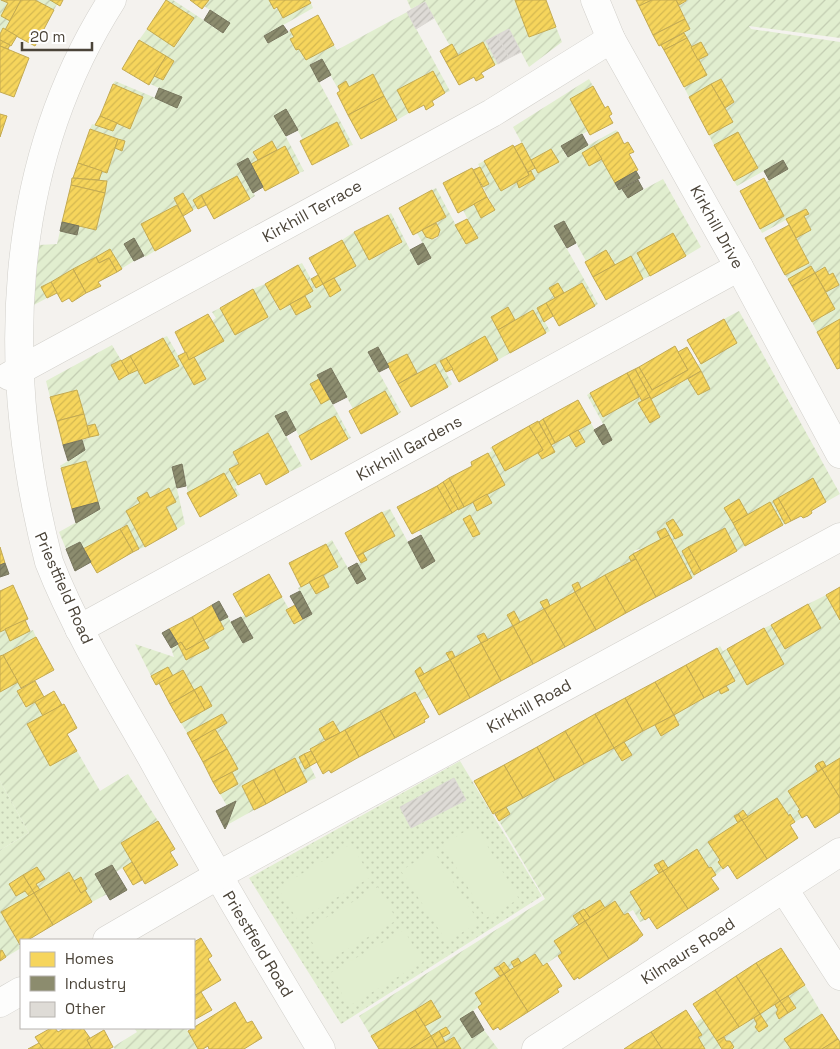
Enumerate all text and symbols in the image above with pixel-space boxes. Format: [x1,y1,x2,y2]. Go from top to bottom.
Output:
scale bar [22,20,92,52]
text: 20 m [30,27,65,46]
street label: Kirkhill Terrace [259,175,365,247]
street label: Kirkhill Drive [685,182,749,272]
street label: Kirkhill Gardens [353,410,465,486]
street label: Priestfield Road [30,529,98,647]
street label: Kirkhill Road [483,674,575,738]
street label: Priestfield Road [218,887,298,1001]
street label: Kilmaurs Road [637,913,739,989]
legend [20,939,195,1029]
text: Homes [65,949,114,968]
text: Industry [65,974,126,993]
text: Other [65,999,106,1018]

